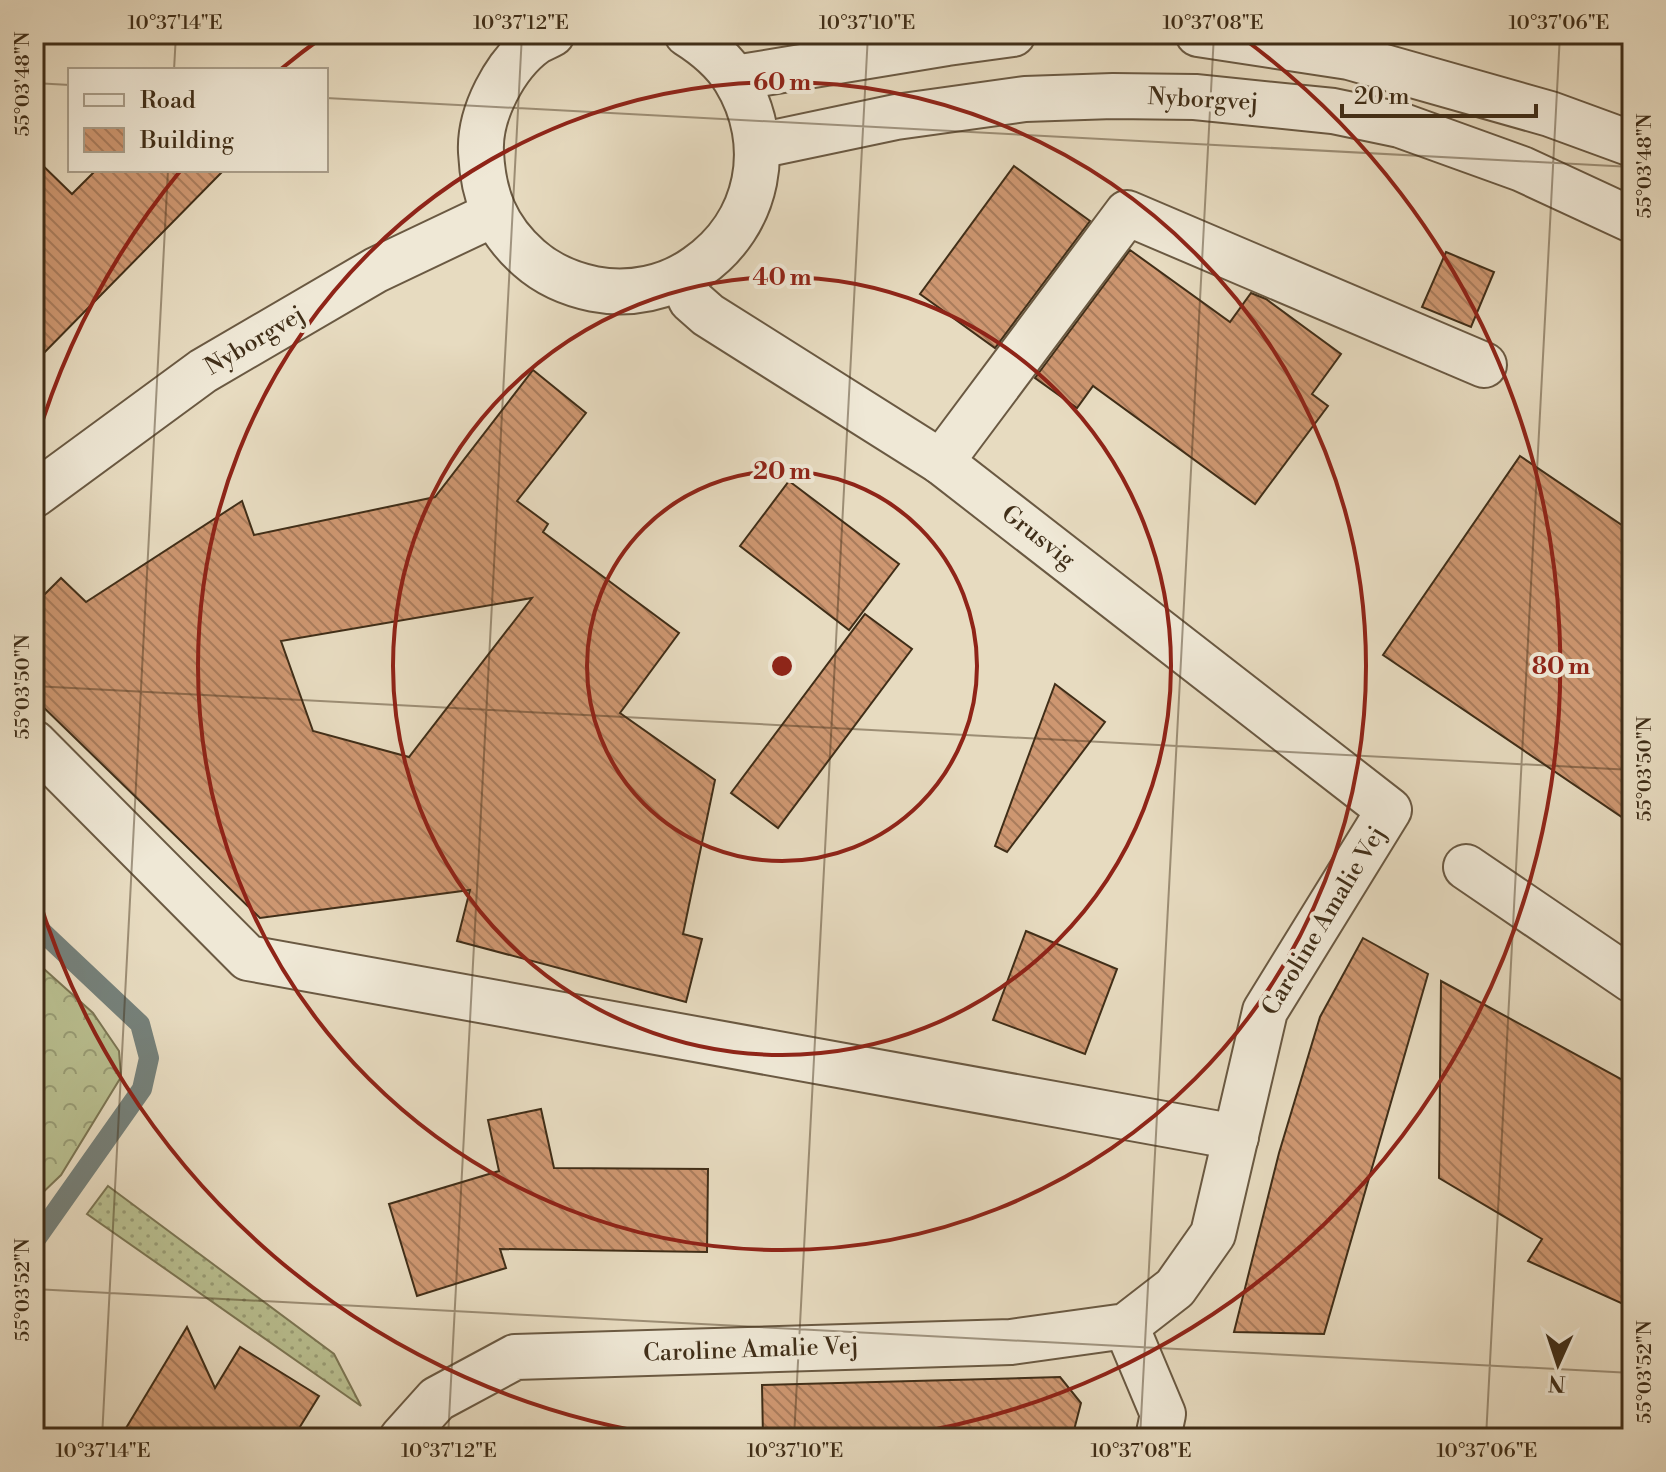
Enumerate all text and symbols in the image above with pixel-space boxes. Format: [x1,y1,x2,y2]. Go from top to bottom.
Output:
text: 10°37'14"E [127,11,223,36]
text: 10°37'12"E [473,11,569,36]
text: 10°37'10"E [819,11,915,36]
text: 10°37'08"E [1163,11,1263,36]
text: 10°37'06"E [1509,11,1609,36]
text: 55°03'48"N [11,31,36,137]
legend [68,68,328,172]
text: 60 m [753,68,811,98]
scale bar [1342,68,1536,118]
street label: Nyborgvej [1147,82,1259,118]
text: 20 m [1354,82,1410,112]
text: Road [140,86,196,116]
text: 55°03'48"N [1633,113,1658,219]
text: Building [139,126,234,156]
text: 40 m [752,263,812,293]
street label: Nyborgvej [200,300,310,382]
text: 20 m [753,457,811,487]
street label: Grusvig [995,499,1081,576]
text: 55°03'50"N [11,634,36,740]
centre of rings [768,652,796,680]
text: 80 m [1532,652,1590,682]
text: 55°03'50"N [1633,716,1658,822]
street label: Caroline Amalie Vej [1256,821,1392,1021]
text: 55°03'52"N [11,1238,36,1342]
text: 55°03'52"N [1633,1320,1658,1424]
north arrow [1518,1324,1598,1404]
street label: Caroline Amalie Vej [643,1331,859,1369]
text: N [1547,1369,1566,1396]
text: 10°37'14"E [55,1439,151,1464]
text: 10°37'12"E [401,1439,497,1464]
text: 10°37'10"E [747,1439,843,1464]
text: 10°37'08"E [1091,1439,1191,1464]
text: 10°37'06"E [1437,1439,1537,1464]

